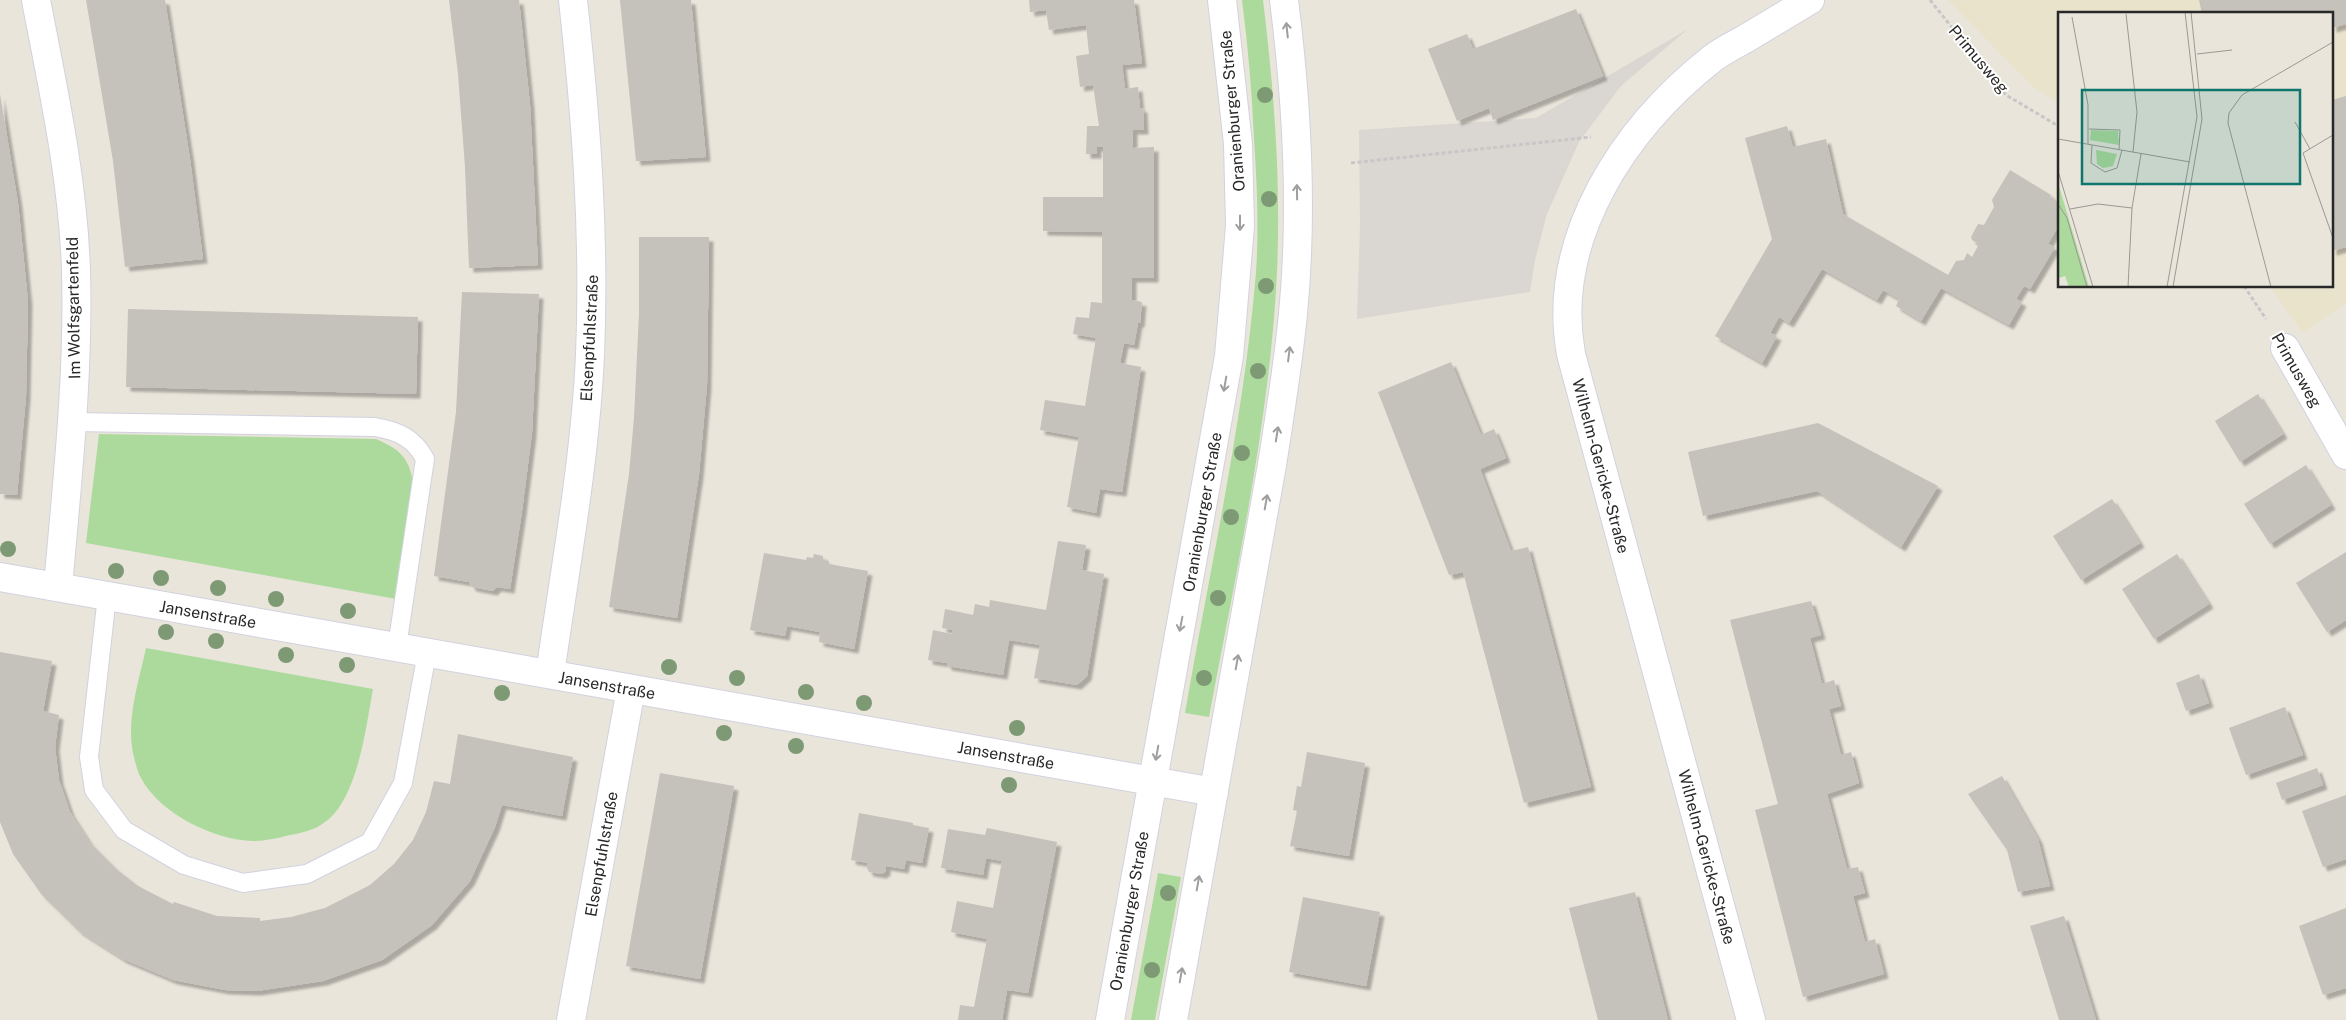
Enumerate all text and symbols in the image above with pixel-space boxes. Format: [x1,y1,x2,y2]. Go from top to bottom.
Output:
inset map [2058,12,2334,288]
street label: Primusweg [1945,21,2013,97]
one-way arrow [1282,22,1292,38]
street label: Oranienburger Straße [1216,30,1249,192]
one-way arrow [1292,184,1302,200]
one-way arrow [1235,214,1245,231]
street label: Im Wolfsgartenfeld [63,237,84,379]
street label: Elsenpfuhlstraße [577,274,602,402]
street label: Primusweg [2268,330,2326,411]
one-way arrow [1284,346,1294,362]
one-way arrow [1219,376,1229,392]
street label: Wilhelm-Gericke-Straße [1568,377,1633,556]
one-way arrow [1273,426,1283,442]
street label: Oranienburger Straße [1179,431,1226,593]
one-way arrow [1261,495,1271,511]
street label: Jansenstraße [158,597,258,632]
one-way arrow [1176,616,1185,632]
one-way arrow [1232,654,1242,670]
street label: Jansenstraße [557,668,657,703]
street label: Jansenstraße [956,738,1056,773]
one-way arrow [1152,744,1161,760]
street label: Wilhelm-Gericke-Straße [1674,768,1739,947]
street label: Elsenpfuhlstraße [581,790,622,918]
street label: Oranienburger Straße [1106,830,1153,992]
one-way arrow [1193,875,1203,891]
one-way arrow [1176,968,1186,984]

